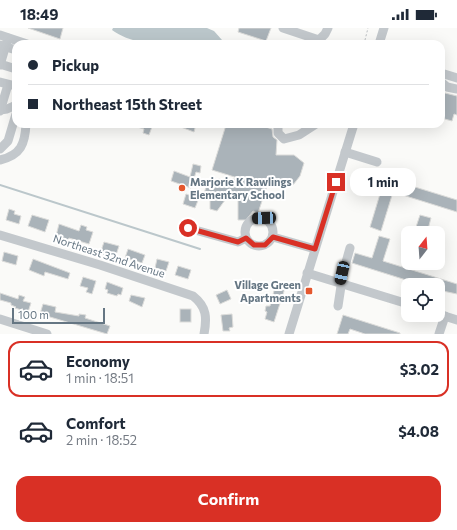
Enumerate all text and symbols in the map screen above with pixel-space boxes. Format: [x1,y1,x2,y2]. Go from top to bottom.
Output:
text: 18:49 [20,5,59,23]
text: Pickup [52,56,99,74]
text: Northeast 15th Street [52,95,202,113]
callout: 1 min [350,168,416,196]
route end [327,173,345,191]
text: 1 min [368,174,398,190]
place label: Marjorie K Rawlings Elementary School [190,175,292,201]
marker: Marjorie K Rawlings Elementary School [177,183,187,193]
car [252,212,276,224]
route start [179,219,197,237]
north arrow [401,226,445,270]
map controls [401,226,445,322]
street label: Northeast 32nd Avenue [52,231,167,280]
car [334,260,350,286]
place label: Village Green Apartments [234,278,301,304]
button: locate [401,278,445,322]
marker: Village Green Apartments [304,286,314,296]
scale bar [12,306,105,325]
text: 100 m [18,308,49,321]
icon: car [18,351,54,387]
text: Economy [66,352,130,370]
text: $3.02 [400,360,439,378]
text: 1 min · 18:51 [66,370,134,386]
icon: car [18,413,54,449]
text: Comfort [66,414,126,432]
text: $4.08 [398,422,439,440]
text: 2 min · 18:52 [66,432,137,448]
button: Confirm [16,476,441,522]

